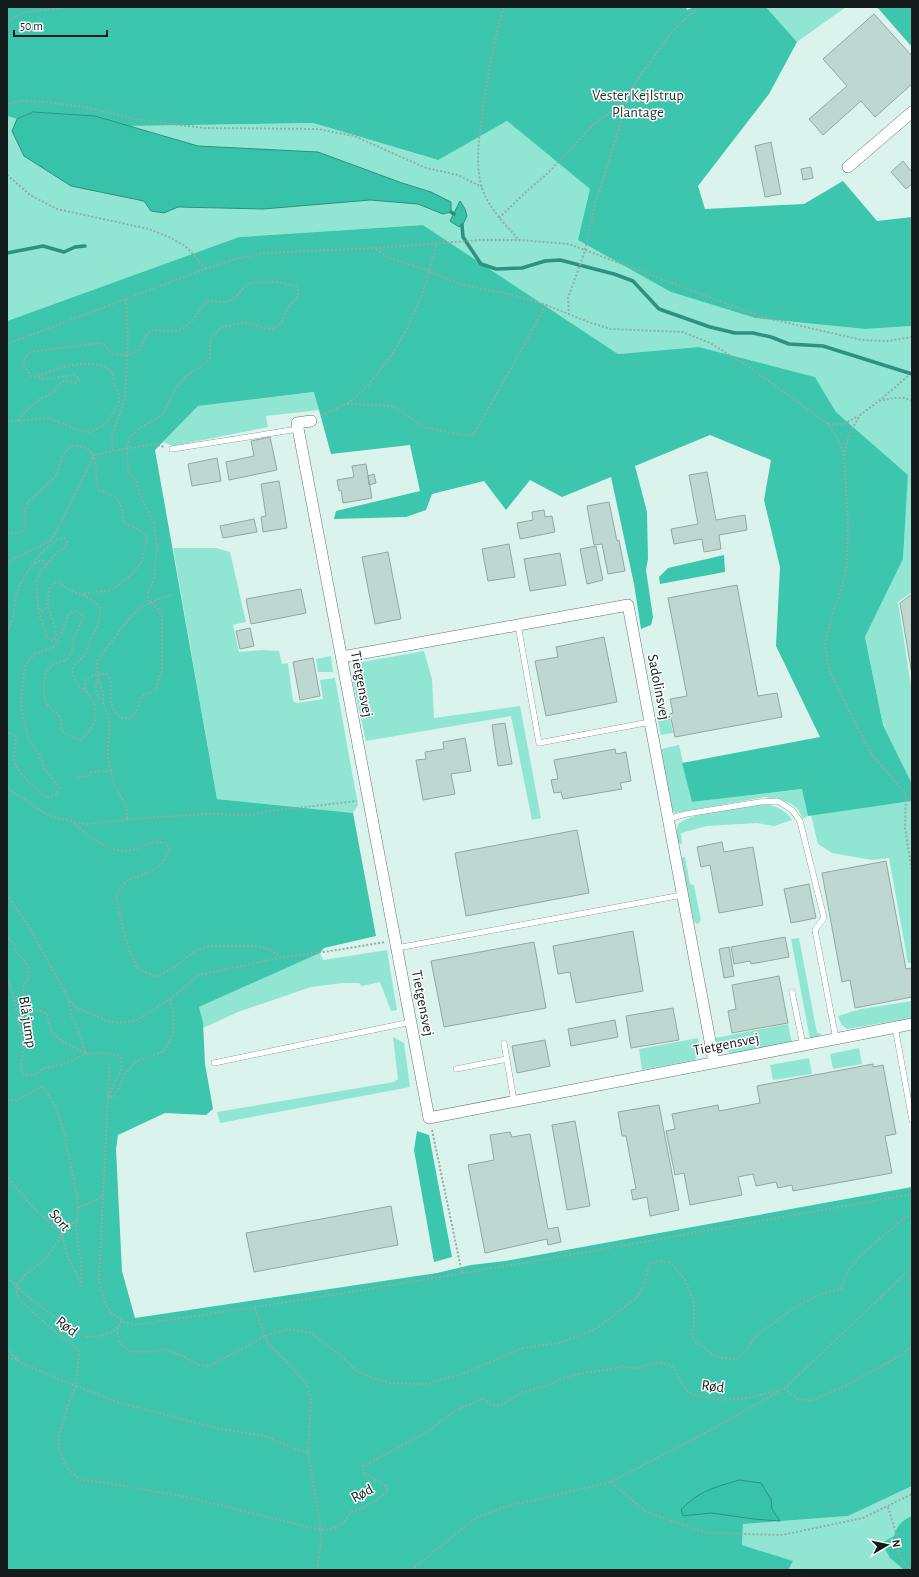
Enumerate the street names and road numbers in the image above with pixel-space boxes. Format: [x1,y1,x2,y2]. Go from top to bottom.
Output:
street label: Tietgensvej [348,650,375,718]
street label: Sadolinsvej [645,653,672,721]
street label: Tietgensvej [409,969,436,1037]
street label: Blå jump [16,995,39,1049]
street label: Tietgensvej [692,1031,760,1058]
street label: Sort [46,1206,73,1234]
street label: Rød [53,1313,81,1340]
street label: Rød [701,1378,725,1395]
street label: Rød [349,1481,376,1505]

